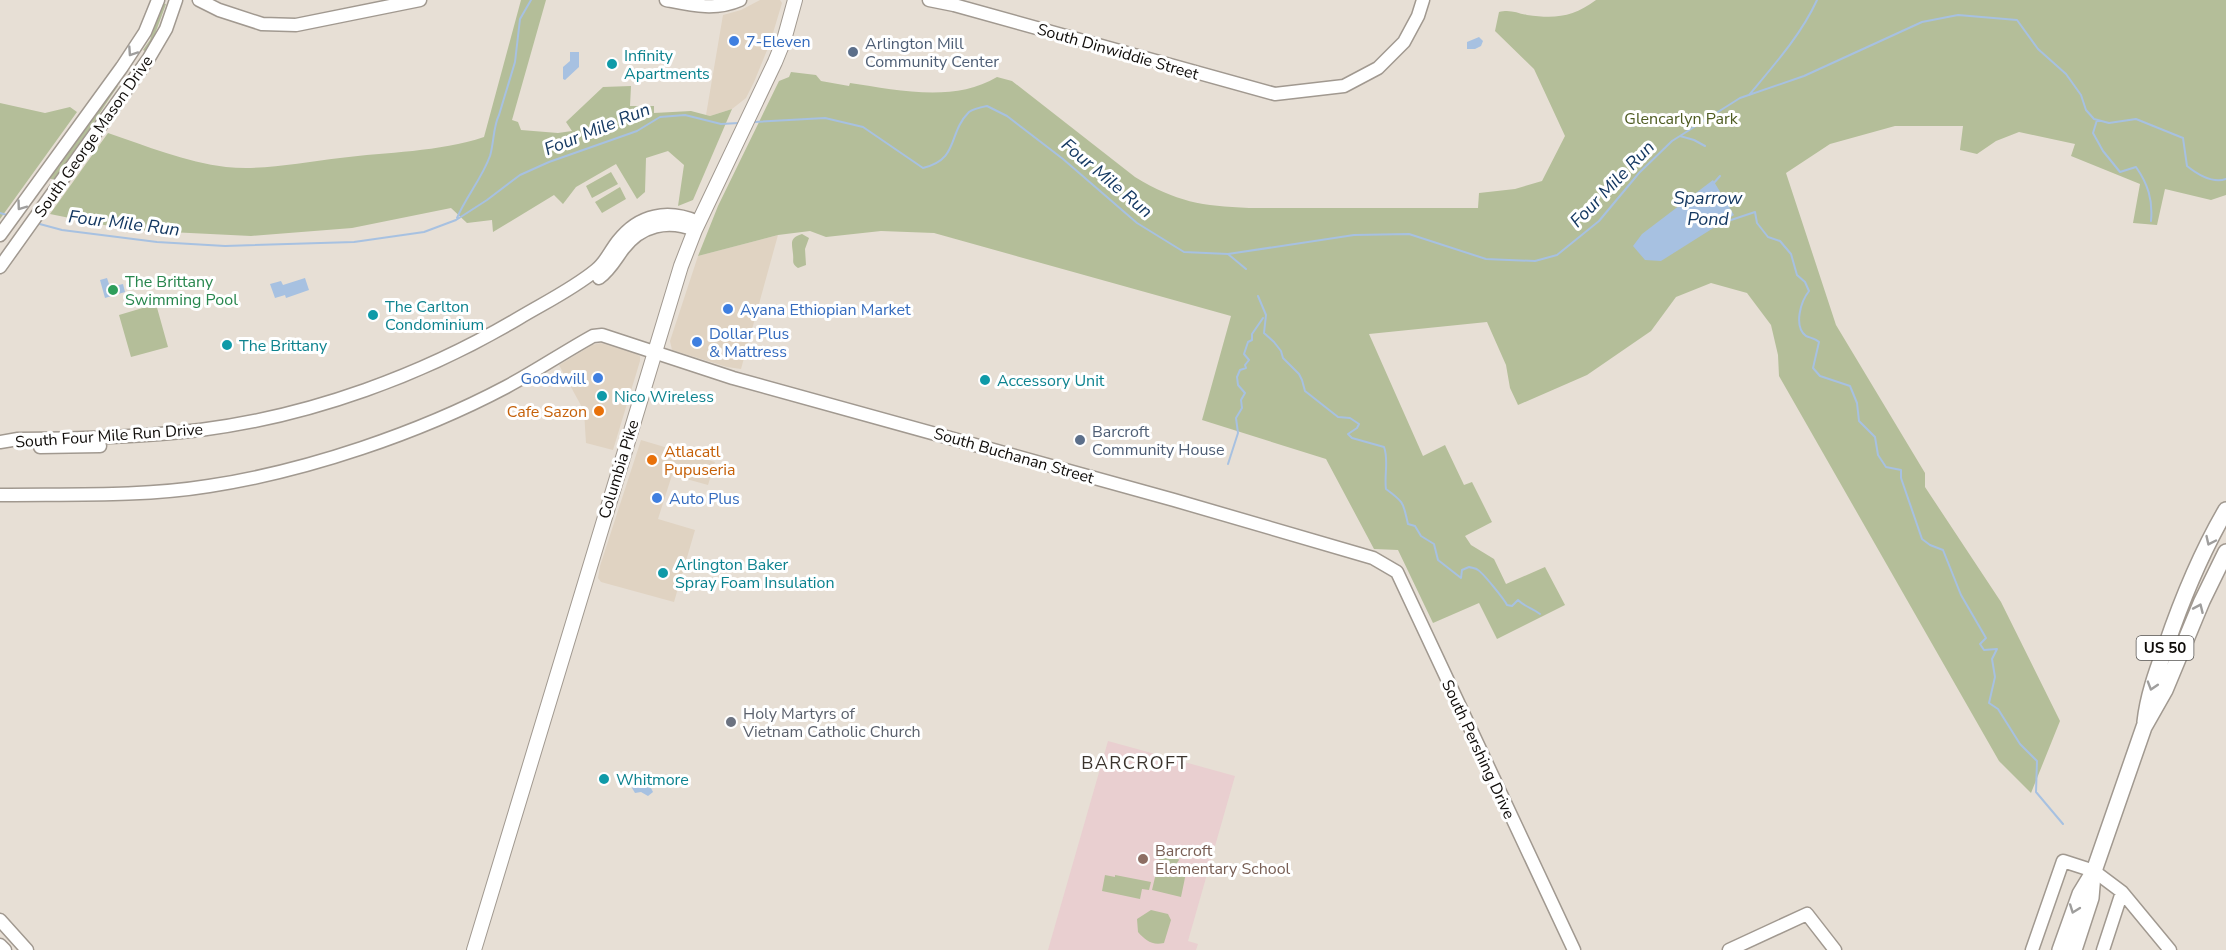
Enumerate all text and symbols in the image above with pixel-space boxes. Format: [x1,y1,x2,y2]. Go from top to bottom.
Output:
street label: South Dinwiddie Street [1034,18,1201,86]
place label: 7-Eleven [746,31,811,53]
place label: Arlington Mill Community Center [865,33,999,73]
marker: 7-Eleven [727,34,741,48]
one-way arrow [128,45,139,56]
place label: Infinity Apartments [624,45,710,85]
marker: Arlington Mill Community Center [846,45,860,59]
street label: South George Mason Drive [29,51,158,222]
marker: Infinity Apartments [605,57,619,71]
water label: Four Mile Run [541,97,653,161]
park label: Glencarlyn Park [1624,108,1739,130]
water label: Four Mile Run [1056,133,1158,223]
water label: Four Mile Run [1564,135,1660,233]
water label: Sparrow Pond [1674,186,1743,231]
one-way arrow [17,199,28,210]
water label: Four Mile Run [67,204,181,242]
place label: The Brittany Swimming Pool [125,271,238,311]
marker: The Brittany Swimming Pool [106,283,120,297]
place label: The Carlton Condominium [385,296,484,336]
place label: Ayana Ethiopian Market [740,299,911,321]
marker: Ayana Ethiopian Market [721,302,735,316]
marker: The Carlton Condominium [366,308,380,322]
place label: Dollar Plus & Mattress [709,323,789,363]
place label: The Brittany [239,335,328,357]
marker: Dollar Plus & Mattress [690,335,704,349]
marker: The Brittany [220,338,234,352]
place label: Goodwill [521,368,586,390]
place label: Accessory Unit [997,370,1105,392]
marker: Goodwill [591,371,605,385]
marker: Accessory Unit [978,373,992,387]
place label: Nico Wireless [614,386,714,408]
marker: Nico Wireless [595,389,609,403]
place label: Cafe Sazon [507,401,587,423]
marker: Cafe Sazon [592,404,606,418]
street label: Columbia Pike [593,417,644,521]
street label: South Four Mile Run Drive [14,418,204,454]
place label: Barcroft Community House [1092,421,1225,461]
street label: South Buchanan Street [931,423,1097,489]
marker: Barcroft Community House [1073,433,1087,447]
place label: Atlacatl Pupuseria [664,441,735,481]
marker: Atlacatl Pupuseria [645,453,659,467]
place label: Auto Plus [669,488,740,510]
marker: Auto Plus [650,491,664,505]
one-way arrow [2205,534,2217,545]
place label: Arlington Baker Spray Foam Insulation [675,554,835,594]
marker: Arlington Baker Spray Foam Insulation [656,566,670,580]
one-way arrow [2192,604,2204,615]
road number: US 50 [2136,636,2194,660]
street label: South Pershing Drive [1436,676,1520,823]
one-way arrow [2147,680,2159,691]
place label: Holy Martyrs of Vietnam Catholic Church [742,703,921,743]
marker: Holy Martyrs of Vietnam Catholic Church [724,715,738,729]
district label: BARCROFT [1081,751,1189,775]
place label: Whitmore [616,769,689,791]
marker: Whitmore [597,772,611,786]
place label: Barcroft Elementary School [1155,840,1291,880]
marker: Barcroft Elementary School [1136,852,1150,866]
one-way arrow [2069,903,2082,914]

